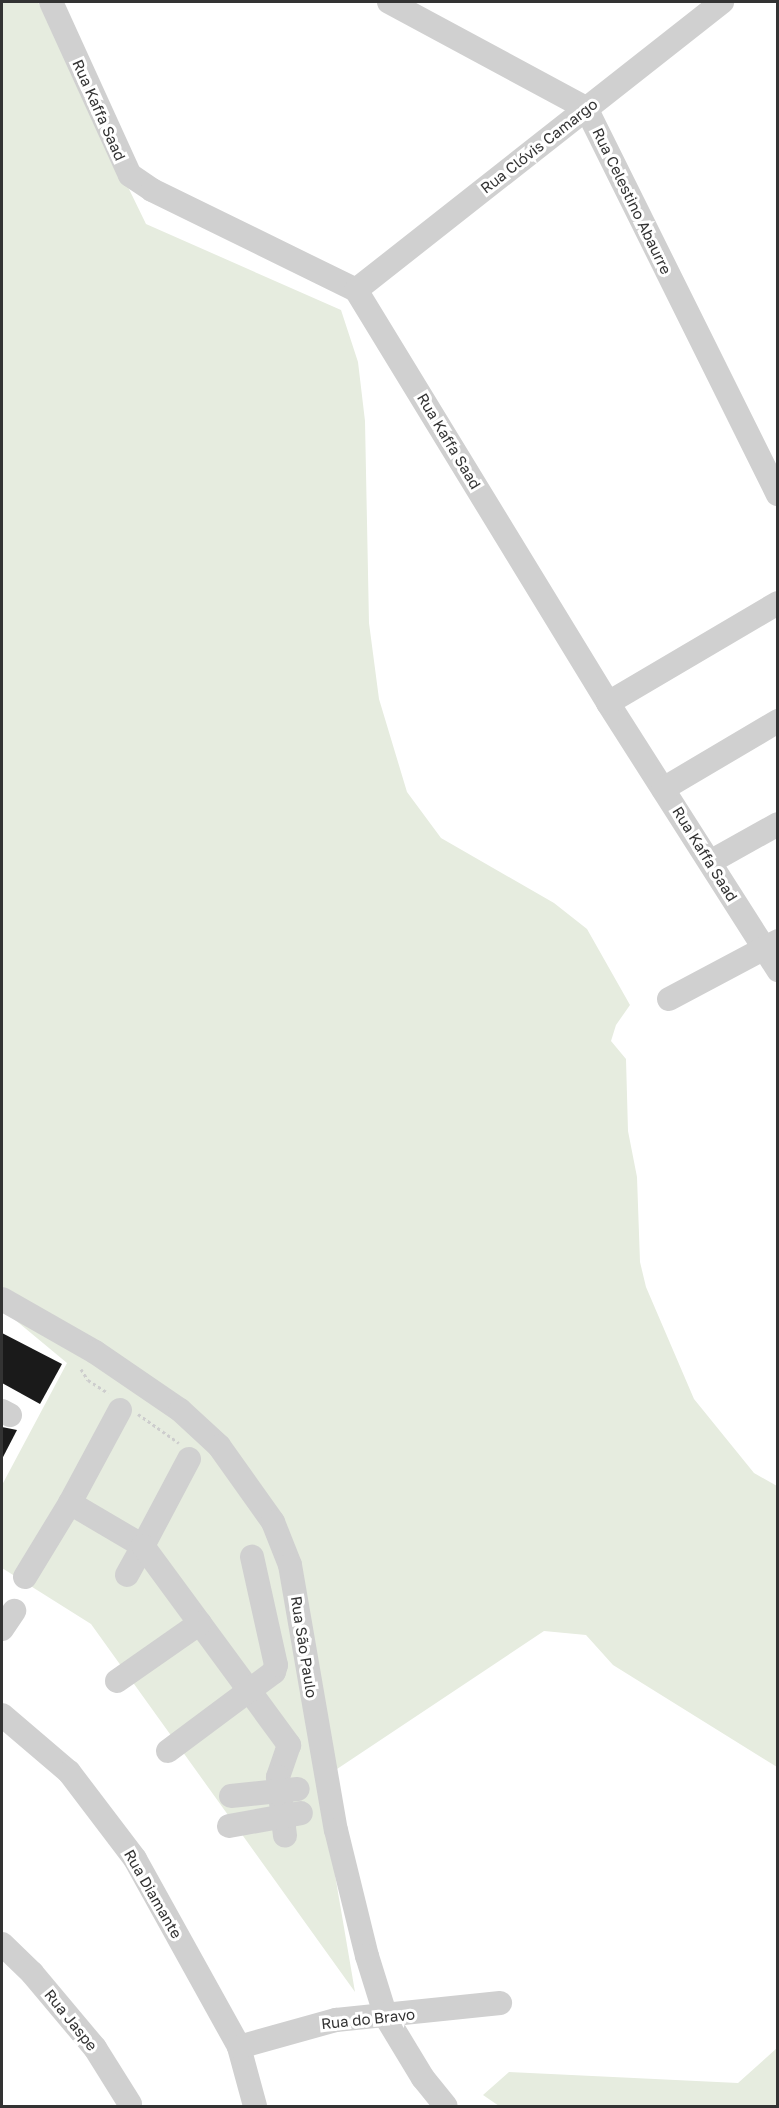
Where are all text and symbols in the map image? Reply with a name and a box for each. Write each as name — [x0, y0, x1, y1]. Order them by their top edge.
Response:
street label: Rua Kaffa Saad — [69, 57, 129, 163]
street label: Rua Clóvis Camargo — [477, 95, 601, 197]
street label: Rua Celestino Abaurre — [589, 125, 675, 277]
street label: Rua Kaffa Saad — [413, 390, 485, 492]
street label: Rua Kaffa Saad — [669, 803, 741, 905]
street label: Rua São Paulo — [287, 1595, 321, 1699]
street label: Rua Diamante — [120, 1846, 186, 1942]
street label: Rua Jaspe — [41, 1986, 101, 2054]
street label: Rua do Bravo — [320, 2005, 416, 2033]

